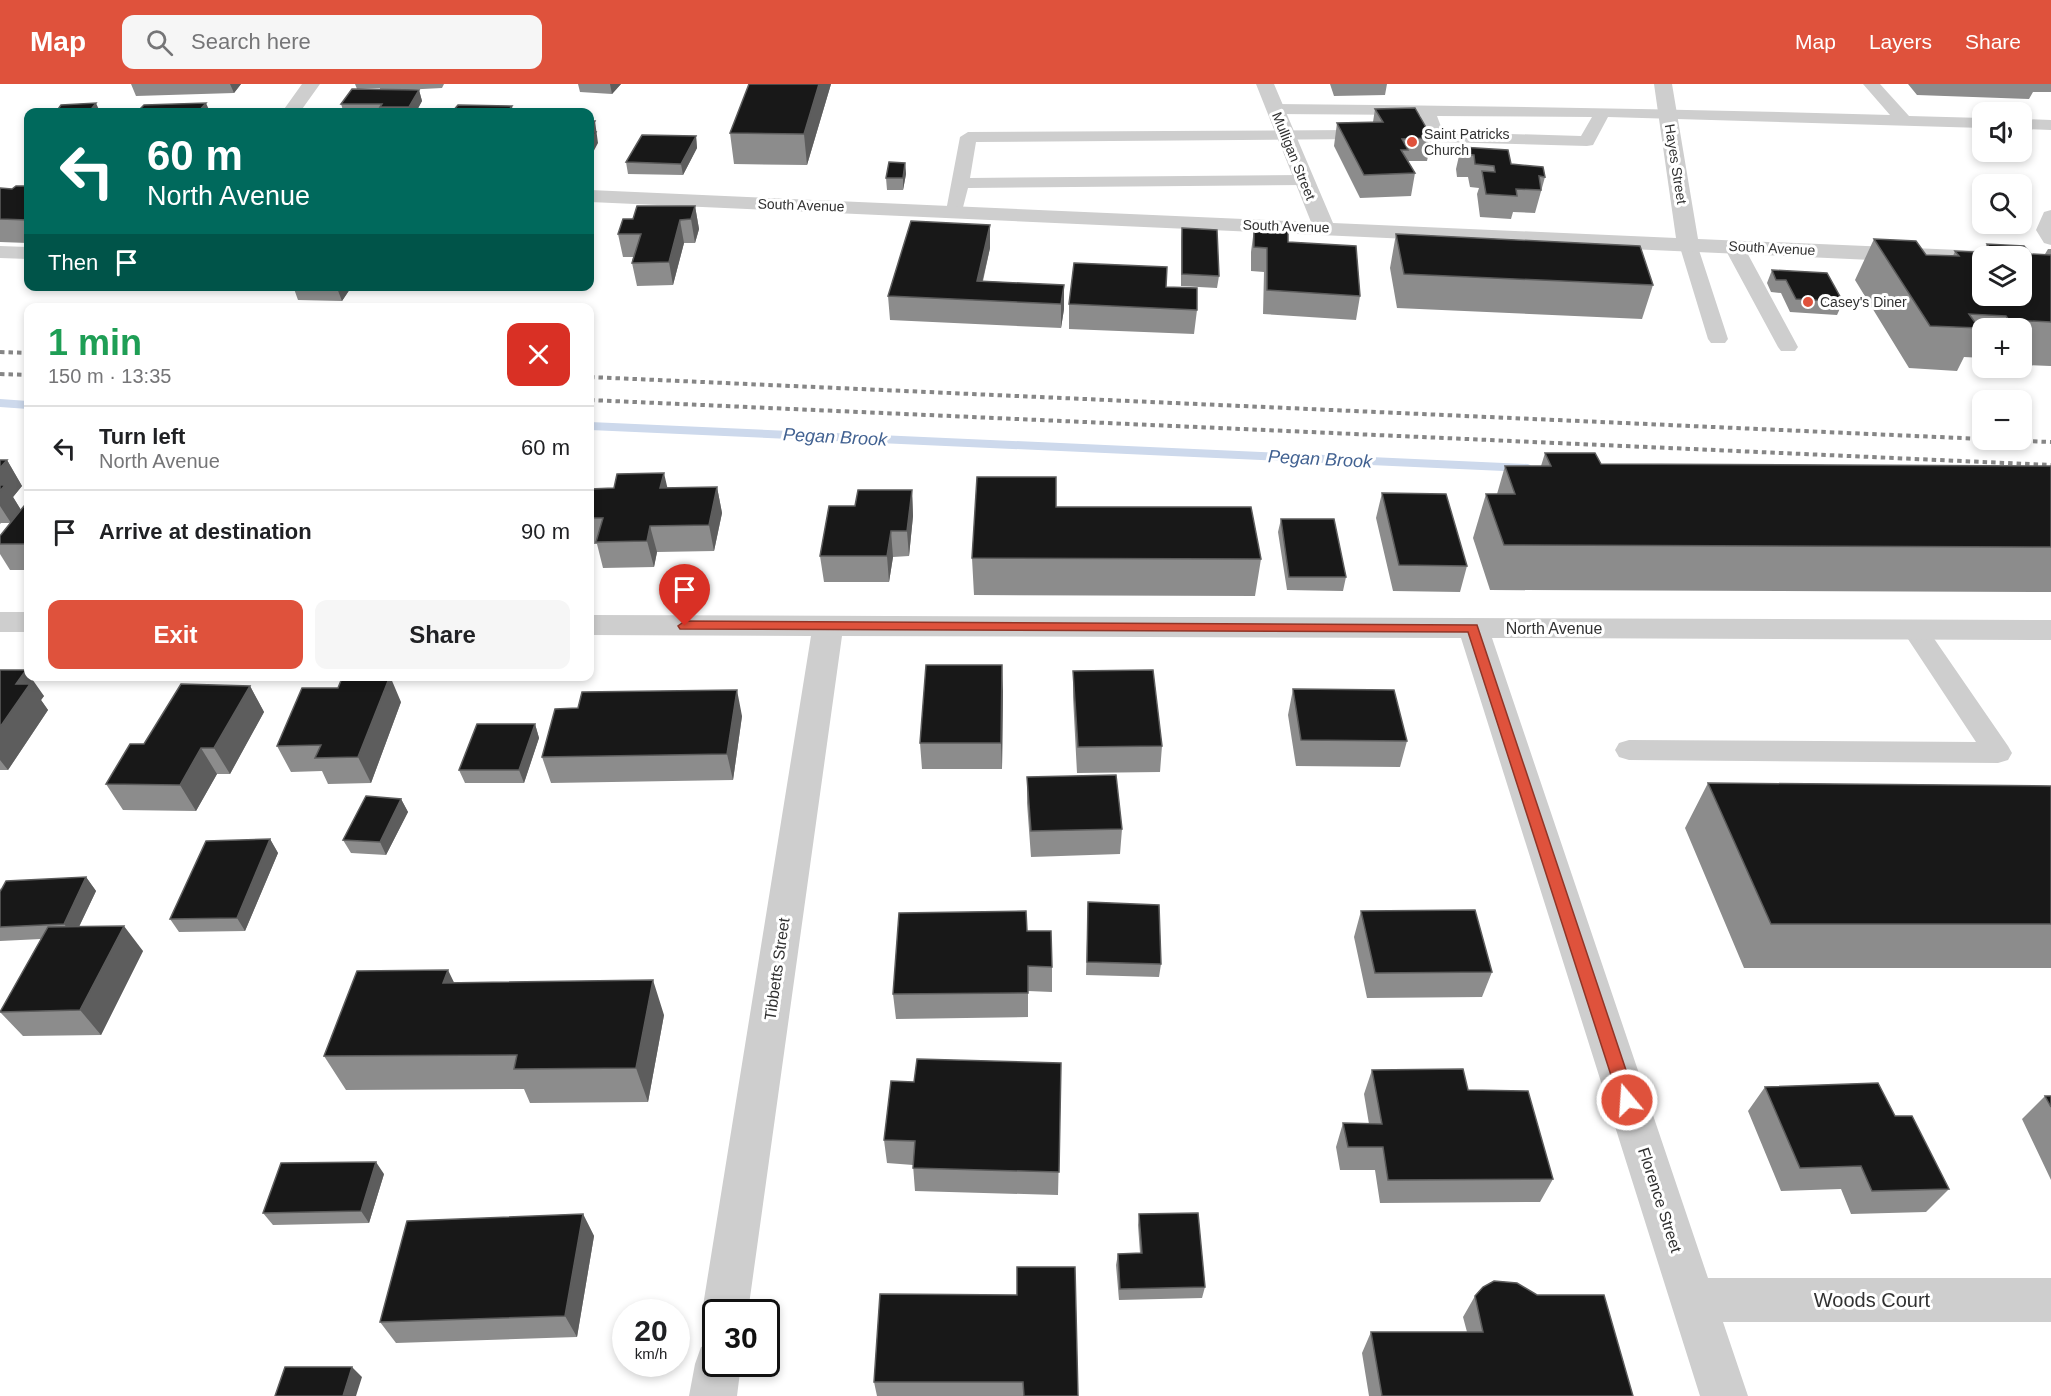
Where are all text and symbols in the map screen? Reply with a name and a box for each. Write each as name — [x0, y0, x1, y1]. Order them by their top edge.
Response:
search box — [122, 15, 542, 69]
text: Map — [30, 26, 86, 57]
icon: search — [143, 26, 176, 59]
text: Search here — [191, 29, 311, 54]
text: Map — [1795, 30, 1836, 53]
text: Layers — [1869, 30, 1932, 53]
text: Share — [1965, 30, 2021, 53]
map controls — [1972, 102, 2032, 450]
button: sound — [1972, 102, 2032, 162]
street label: Mulligan Street — [1269, 110, 1319, 202]
street label: Hayes Street — [1662, 123, 1690, 205]
place label: Saint Patricks Church — [1424, 126, 1510, 158]
icon: left — [48, 132, 126, 210]
text: 60 m — [147, 132, 243, 179]
marker: Saint Patricks Church — [1405, 135, 1419, 149]
button: search — [1972, 174, 2032, 234]
text: North Avenue — [147, 181, 310, 211]
street label: South Avenue — [757, 195, 845, 215]
street label: South Avenue — [1242, 216, 1330, 236]
street label: South Avenue — [1728, 238, 1816, 258]
icon: arrive — [110, 246, 143, 279]
button: layers — [1972, 246, 2032, 306]
text: Then — [48, 250, 98, 275]
place label: Casey's Diner — [1820, 294, 1907, 310]
marker: Casey's Diner — [1801, 295, 1815, 309]
button: + — [1972, 318, 2032, 378]
text: 1 min — [48, 322, 142, 363]
button: close — [507, 323, 570, 386]
text: 150 m · 13:35 — [48, 365, 171, 387]
button: − — [1972, 390, 2032, 450]
text: Turn left — [99, 424, 185, 449]
water label: Pegan Brook — [783, 424, 888, 450]
icon: left — [48, 432, 81, 465]
text: 60 m — [521, 435, 570, 460]
water label: Pegan Brook — [1268, 446, 1373, 472]
text: North Avenue — [99, 450, 220, 472]
icon: arrive — [48, 516, 81, 549]
text: Arrive at destination — [99, 519, 312, 544]
text: 90 m — [521, 519, 570, 544]
pin — [659, 564, 710, 626]
icon: arrive — [668, 573, 701, 606]
button: Exit — [48, 600, 303, 669]
button: Share — [315, 600, 570, 669]
street label: North Avenue — [1506, 620, 1602, 637]
street label: Tibbetts Street — [761, 916, 793, 1021]
position arrow — [1595, 1068, 1659, 1132]
street label: Florence Street — [1635, 1145, 1685, 1255]
street label: Woods Court — [1814, 1289, 1931, 1311]
speed limit sign: 30 — [702, 1299, 780, 1377]
text: 20 — [634, 1314, 668, 1347]
text: km/h — [635, 1345, 667, 1362]

